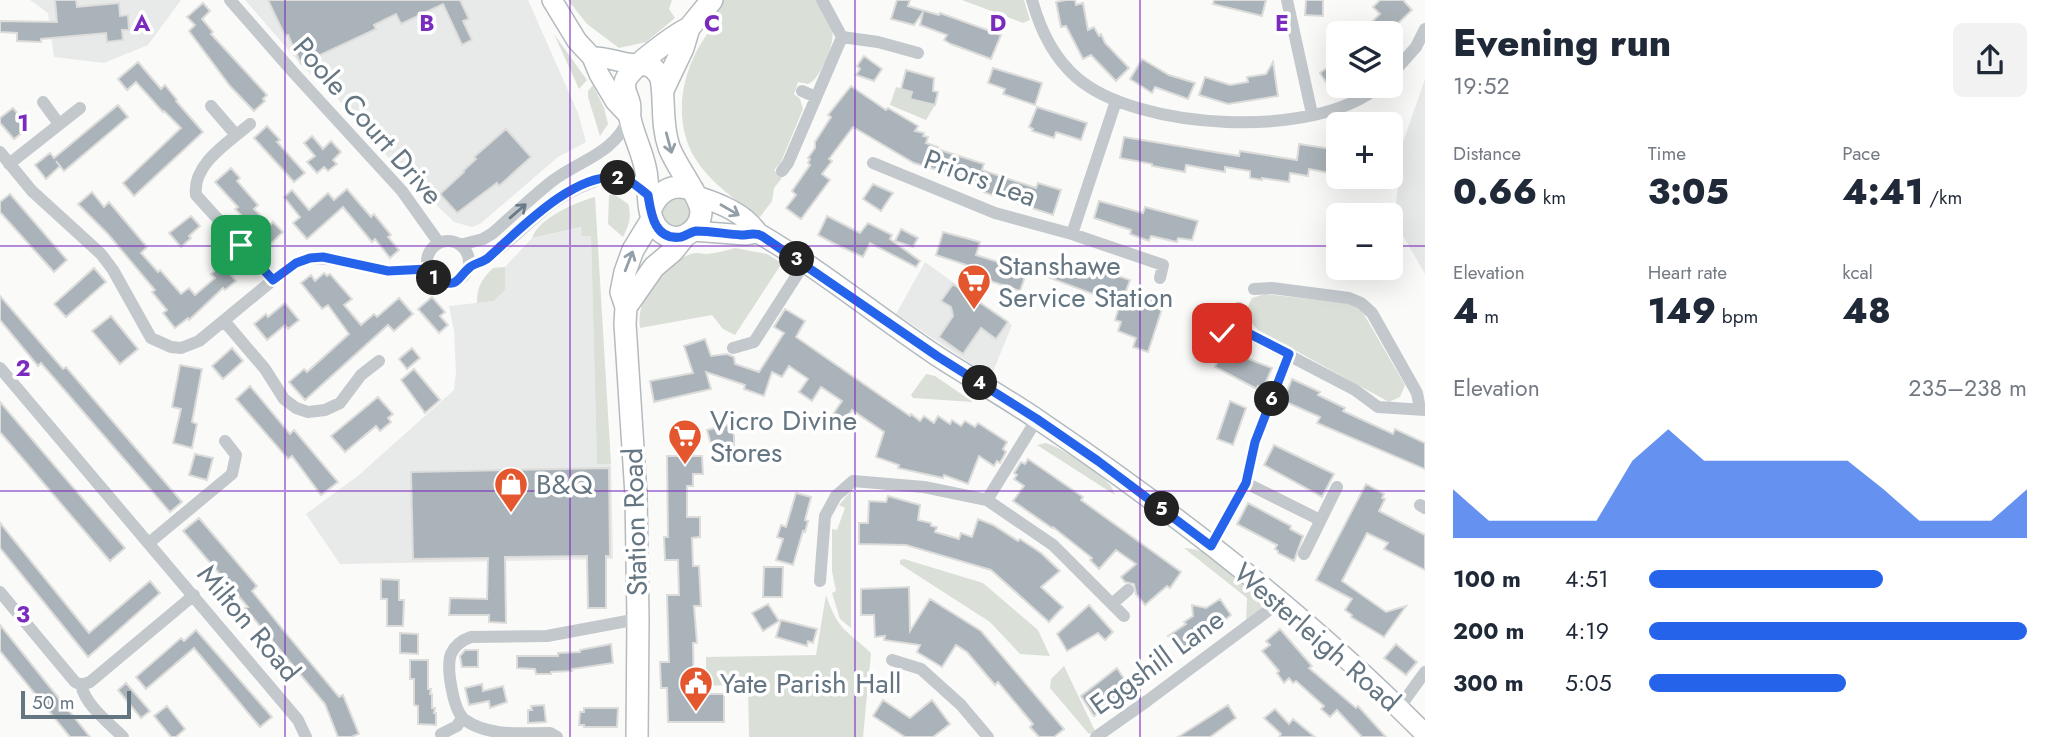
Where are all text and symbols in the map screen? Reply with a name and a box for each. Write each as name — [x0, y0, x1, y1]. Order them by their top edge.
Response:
text: A — [133, 6, 151, 40]
text: B — [419, 6, 435, 40]
text: C — [704, 6, 720, 40]
text: D — [990, 6, 1007, 40]
text: E — [1275, 6, 1289, 40]
text: Evening run — [1453, 15, 1671, 70]
map controls — [1326, 21, 1403, 280]
button: layers — [1326, 21, 1403, 98]
button: share — [1953, 23, 2027, 97]
street label: Poole Court Drive — [283, 28, 453, 214]
text: 19:52 — [1453, 69, 1510, 103]
text: 1 — [17, 106, 29, 140]
button: + — [1326, 112, 1403, 189]
one-way arrow — [663, 131, 676, 154]
street label: Priors Lea — [918, 139, 1042, 217]
text: Distance — [1453, 140, 1521, 167]
text: Time — [1648, 140, 1686, 167]
text: Pace — [1842, 140, 1880, 167]
pin: 2 — [600, 160, 636, 196]
text: 2 — [611, 164, 624, 191]
text: 0.66 — [1453, 167, 1537, 217]
text: 3:05 — [1648, 167, 1729, 217]
text: 4:41 — [1842, 167, 1924, 217]
text: km — [1537, 184, 1566, 211]
text: /km — [1924, 184, 1962, 211]
one-way arrow — [509, 203, 527, 219]
one-way arrow — [720, 203, 740, 217]
button: − — [1326, 203, 1403, 280]
pin — [211, 215, 271, 275]
icon: arrive — [222, 226, 260, 264]
pin: 3 — [780, 242, 814, 276]
text: 3 — [791, 245, 802, 272]
place label: Stanshawe Service Station — [998, 245, 1174, 318]
one-way arrow — [624, 251, 636, 273]
text: Elevation — [1453, 259, 1525, 286]
text: Heart rate — [1648, 259, 1727, 286]
text: kcal — [1842, 259, 1873, 286]
pin: 1 — [416, 260, 452, 296]
supermarket icon: Stanshawe Service Station — [955, 262, 993, 311]
text: 1 — [429, 264, 438, 291]
text: 4 — [1453, 286, 1479, 336]
text: 149 — [1648, 286, 1716, 336]
text: 48 — [1842, 286, 1891, 336]
pin — [1192, 303, 1252, 363]
text: m — [1479, 303, 1499, 330]
text: bpm — [1716, 303, 1758, 330]
icon: check — [1203, 314, 1241, 352]
text: 2 — [15, 351, 31, 385]
pin: 4 — [962, 366, 998, 400]
text: 4 — [973, 369, 986, 396]
text: Elevation — [1453, 371, 1540, 405]
text: 235–238 m — [1908, 371, 2027, 405]
pin: 6 — [1254, 382, 1290, 416]
text: 6 — [1265, 385, 1278, 412]
place label: Vicro Divine Stores — [710, 400, 857, 473]
supermarket icon: Vicro Divine Stores — [666, 417, 704, 466]
street label: Station Road — [612, 447, 658, 597]
place label: B&Q — [536, 464, 594, 505]
shop icon: B&Q — [492, 465, 530, 514]
pin: 5 — [1144, 491, 1180, 526]
text: 5 — [1155, 495, 1168, 522]
street label: Westerleigh Road — [1224, 553, 1410, 721]
street label: Milton Road — [188, 555, 310, 691]
text: 100 m — [1453, 562, 1521, 596]
text: 4:51 — [1565, 562, 1609, 596]
text: 3 — [16, 597, 30, 631]
street label: Eggshill Lane — [1081, 599, 1233, 725]
text: 200 m — [1453, 614, 1524, 648]
text: 4:19 — [1565, 614, 1609, 648]
place label: Yate Parish Hall — [720, 663, 902, 704]
public building icon: Yate Parish Hall — [677, 664, 715, 713]
text: 300 m — [1453, 666, 1524, 700]
text: 5:05 — [1565, 666, 1612, 700]
scale bar — [21, 688, 131, 720]
text: 50 m — [32, 689, 75, 716]

